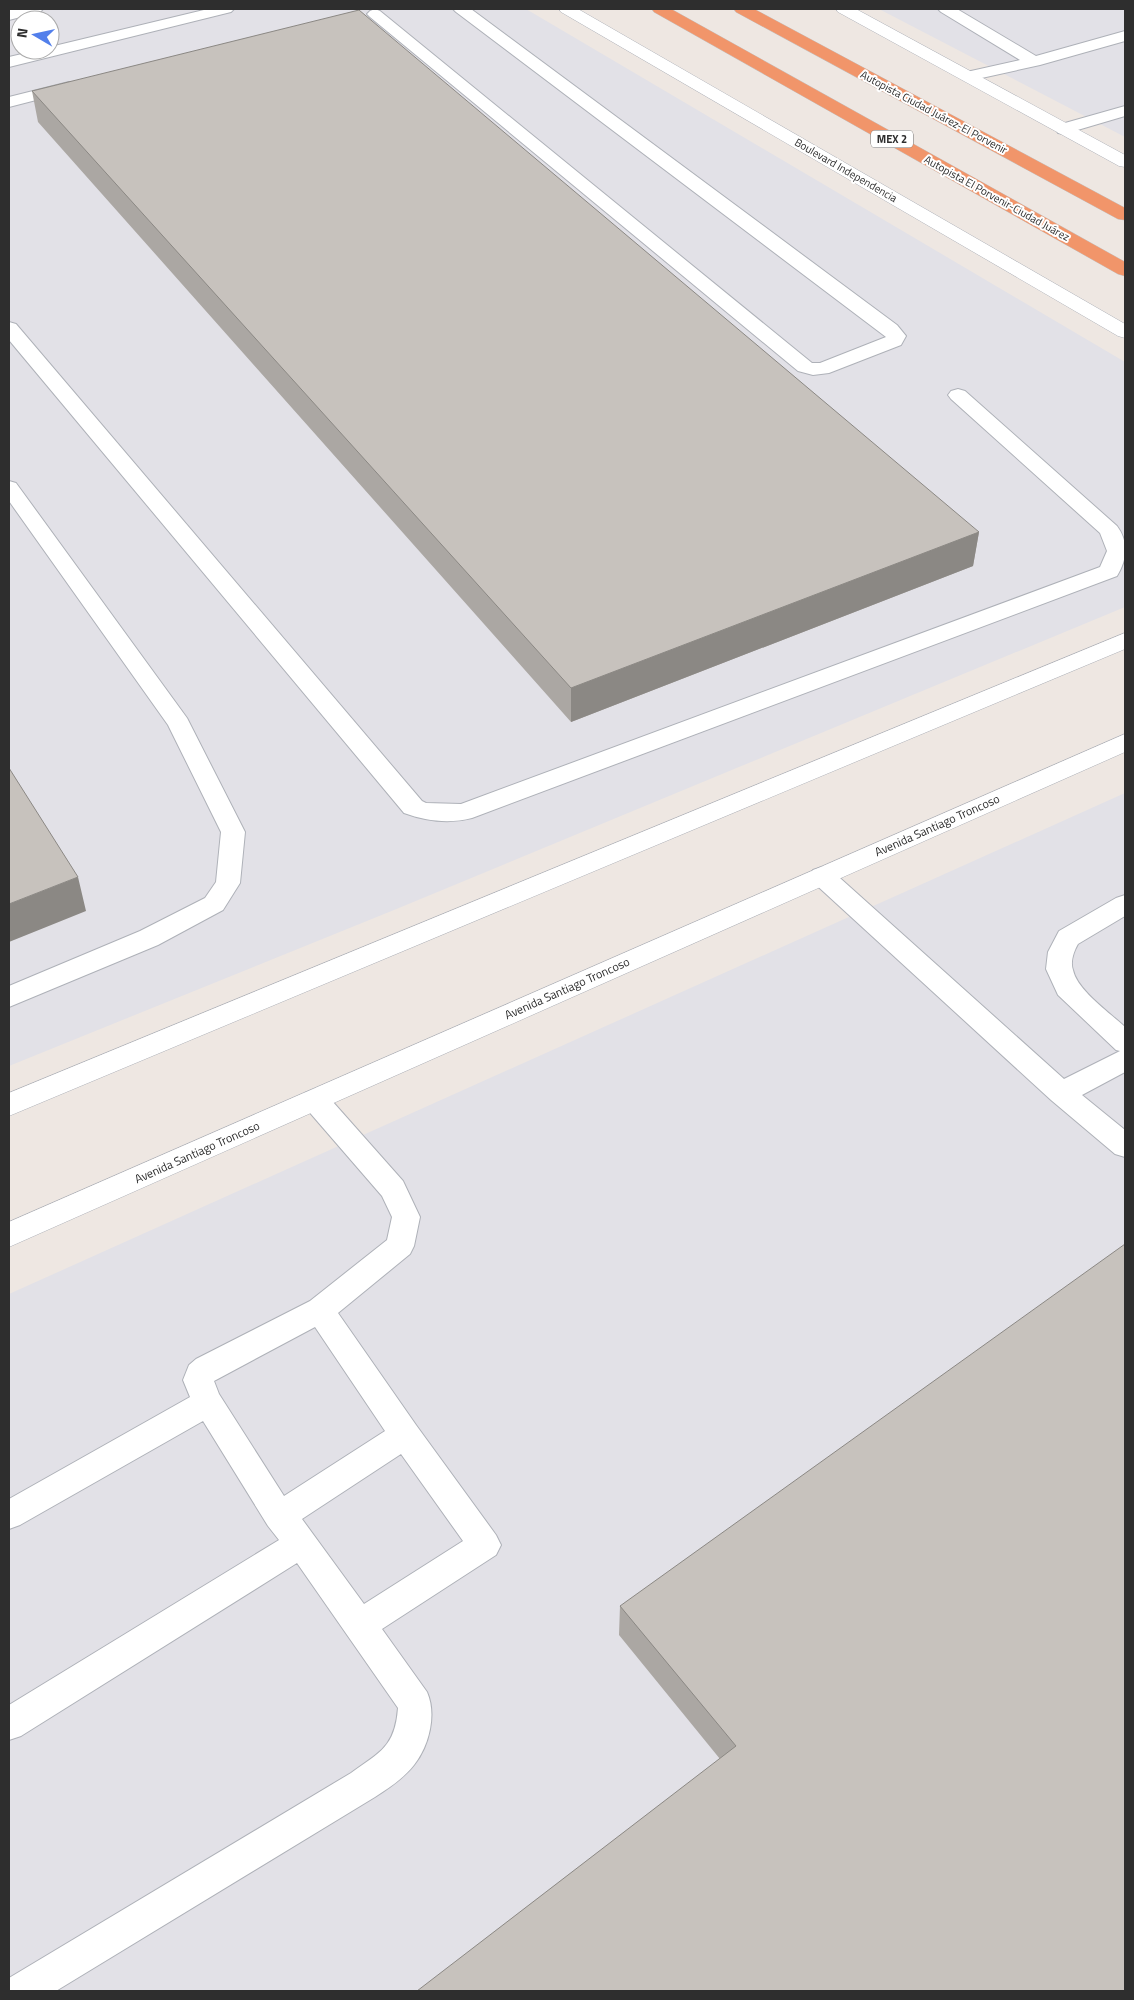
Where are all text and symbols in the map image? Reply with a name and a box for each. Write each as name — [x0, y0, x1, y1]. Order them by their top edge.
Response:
north arrow — [10, 10, 60, 60]
text: N — [11, 26, 33, 39]
street label: Autopista Ciudad Juárez-El Porvenir — [858, 66, 1010, 158]
road number: MEX 2 — [871, 130, 913, 148]
street label: Boulevard Independencia — [792, 134, 901, 206]
street label: Autopista El Porvenir-Ciudad Juárez — [921, 151, 1073, 245]
street label: Avenida Santiago Troncoso — [871, 789, 1003, 861]
street label: Avenida Santiago Troncoso — [501, 952, 633, 1024]
street label: Avenida Santiago Troncoso — [131, 1116, 263, 1188]

